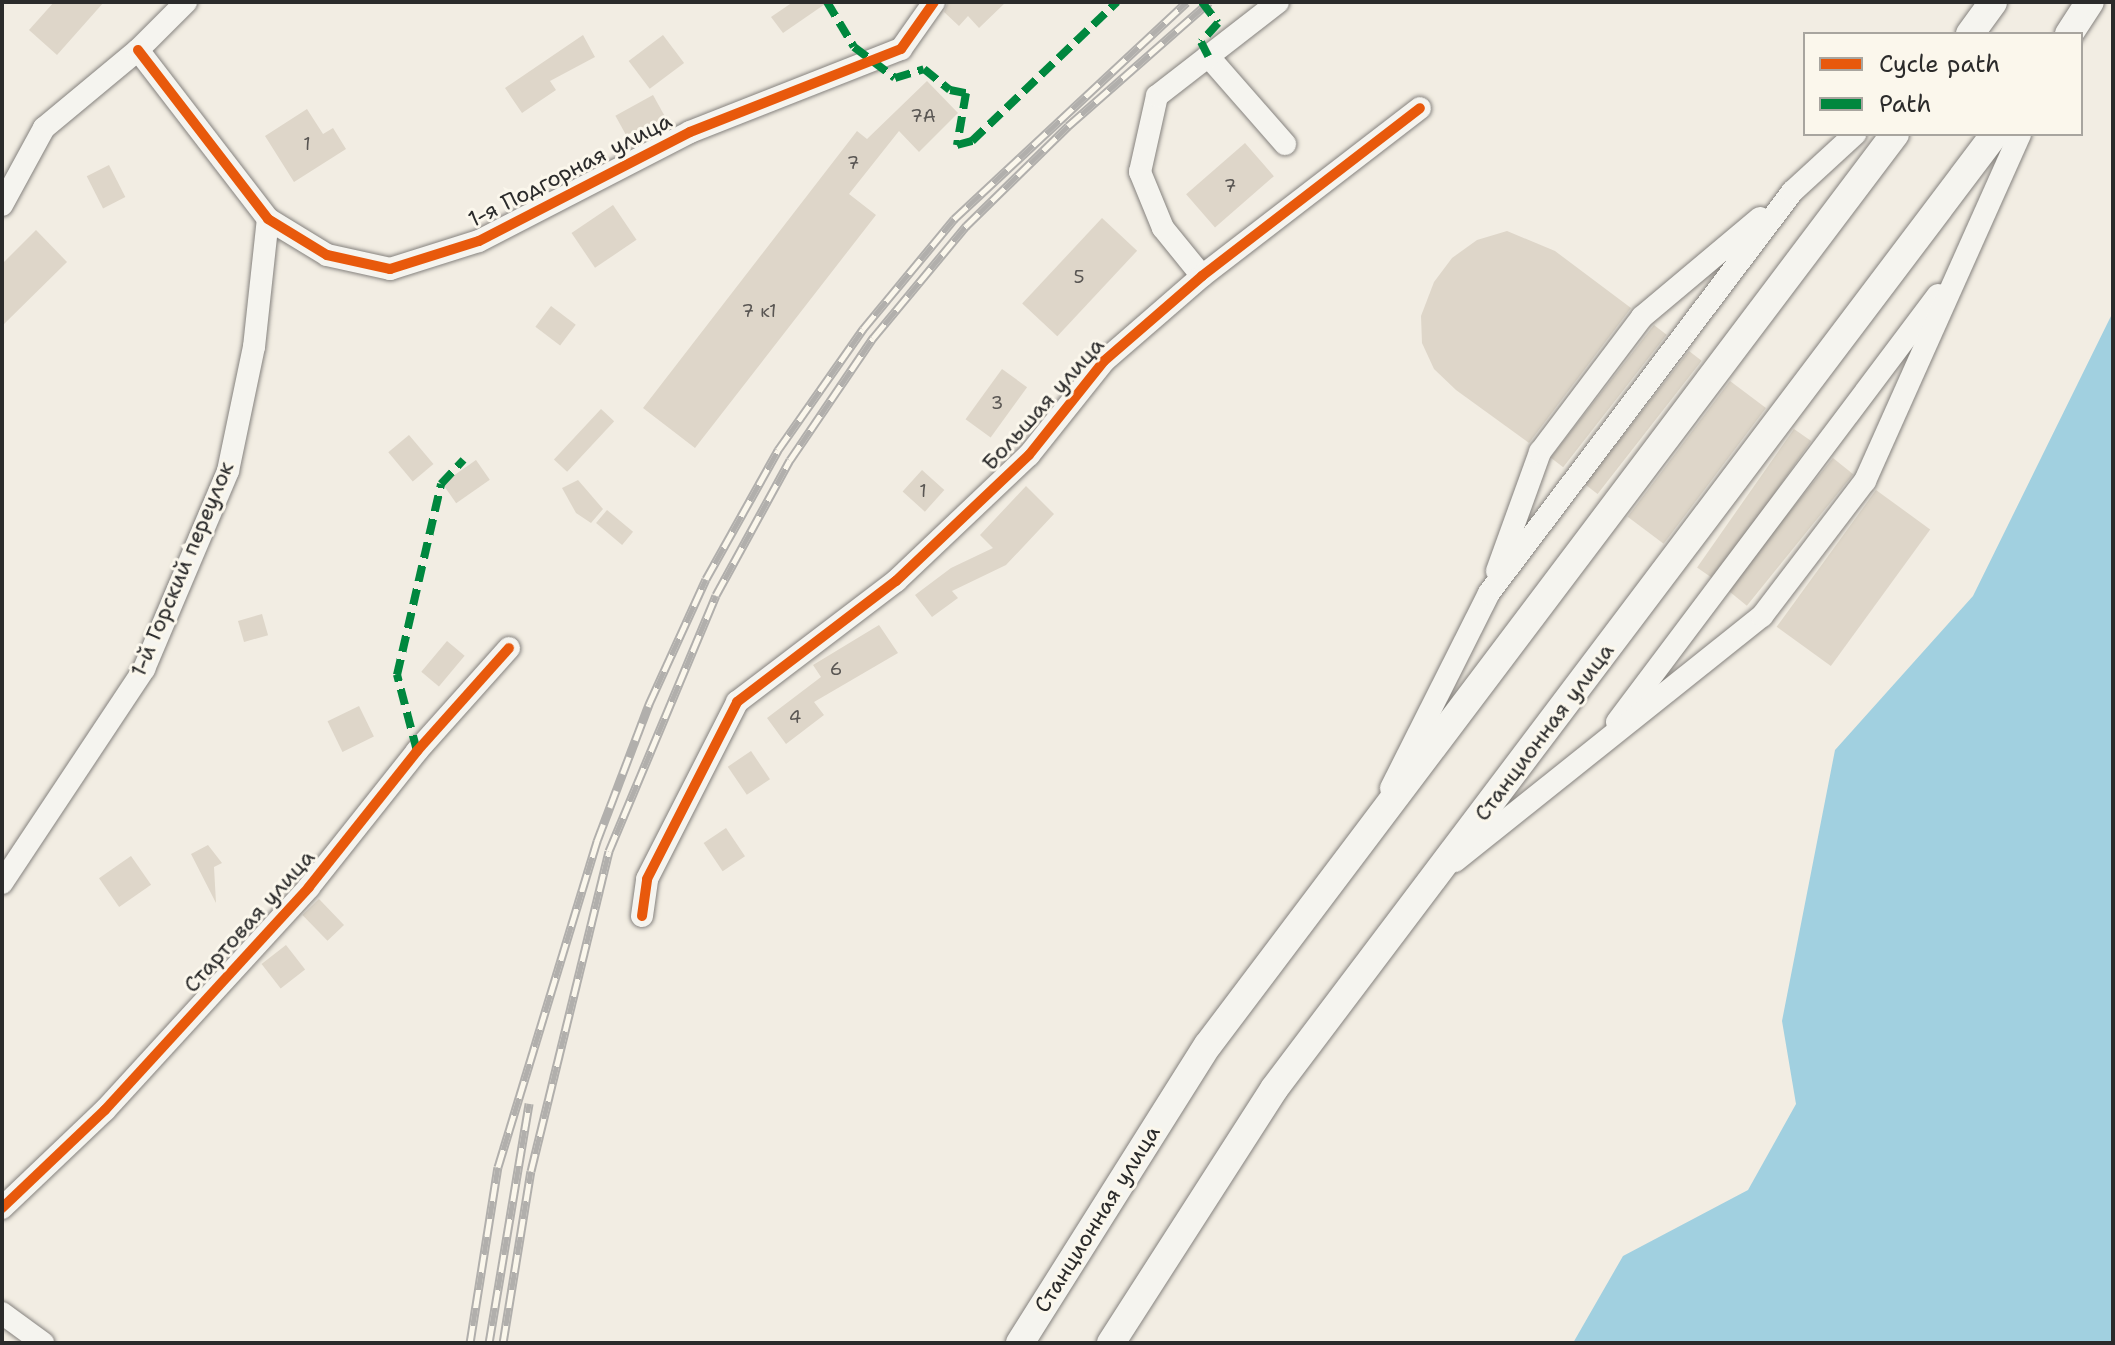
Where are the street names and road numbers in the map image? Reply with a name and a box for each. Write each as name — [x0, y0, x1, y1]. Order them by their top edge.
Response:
street label: 1-я Подгорная улица — [464, 107, 676, 233]
street label: Большая улица — [976, 332, 1110, 476]
street label: 1-й Горский переулок — [125, 457, 239, 681]
street label: Станционная улица — [1469, 638, 1619, 826]
street label: Стартовая улица — [178, 844, 320, 998]
street label: Станционная улица — [1029, 1121, 1165, 1317]

